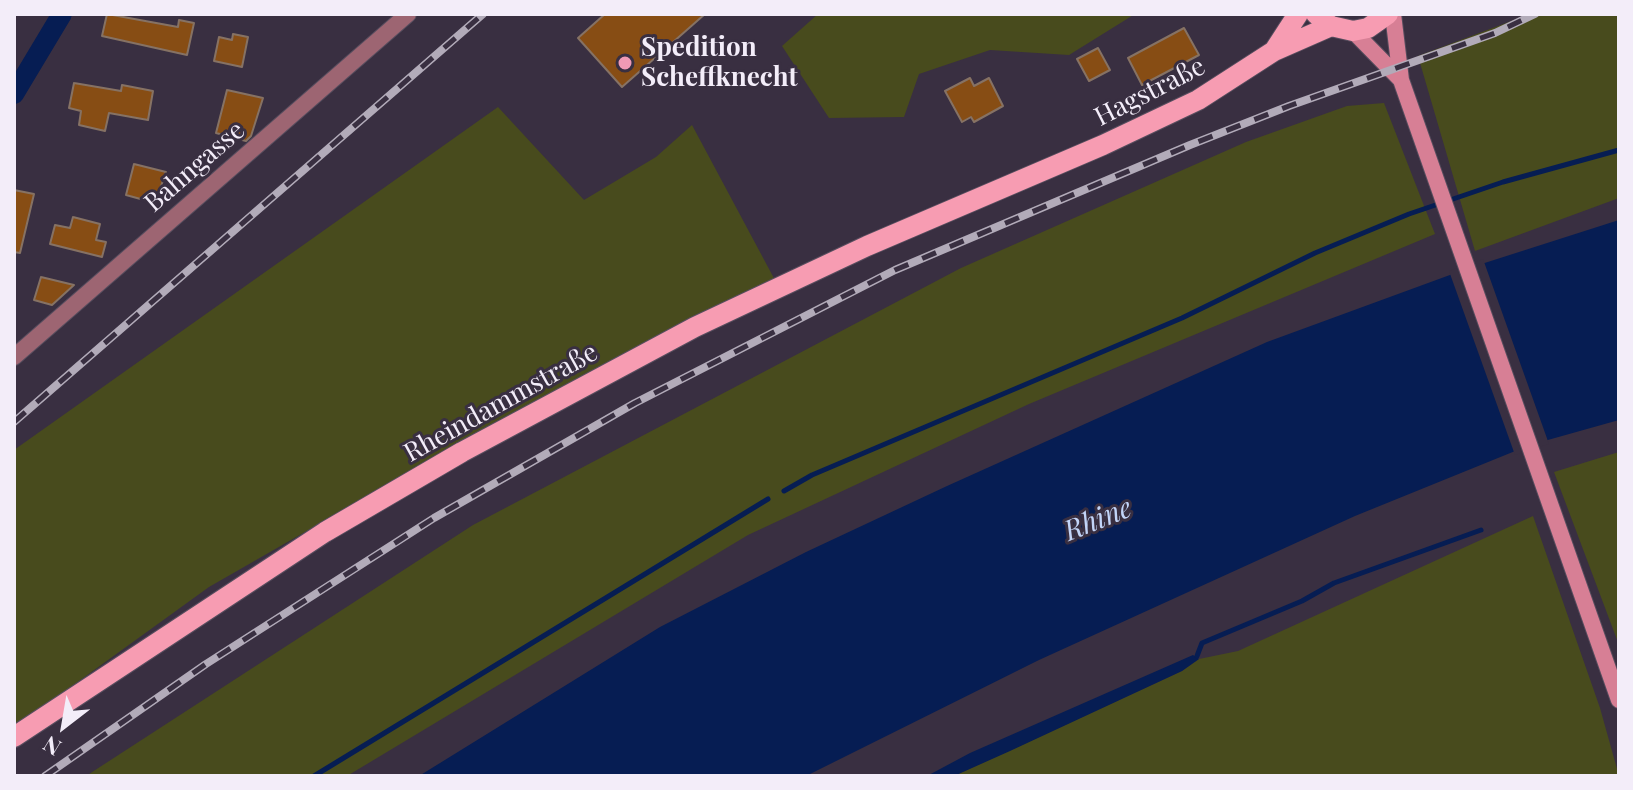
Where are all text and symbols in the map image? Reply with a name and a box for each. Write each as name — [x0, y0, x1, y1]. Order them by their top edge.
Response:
place label: Spedition Scheffknecht — [641, 32, 798, 94]
street label: Hagstraße — [1090, 51, 1210, 133]
marker: Spedition Scheffknecht — [616, 54, 634, 72]
street label: Bahngasse — [139, 115, 251, 219]
street label: Rheindammstraße — [399, 337, 603, 469]
water label: Rhine — [1059, 491, 1137, 549]
north arrow — [24, 686, 104, 766]
text: N — [37, 730, 66, 764]

